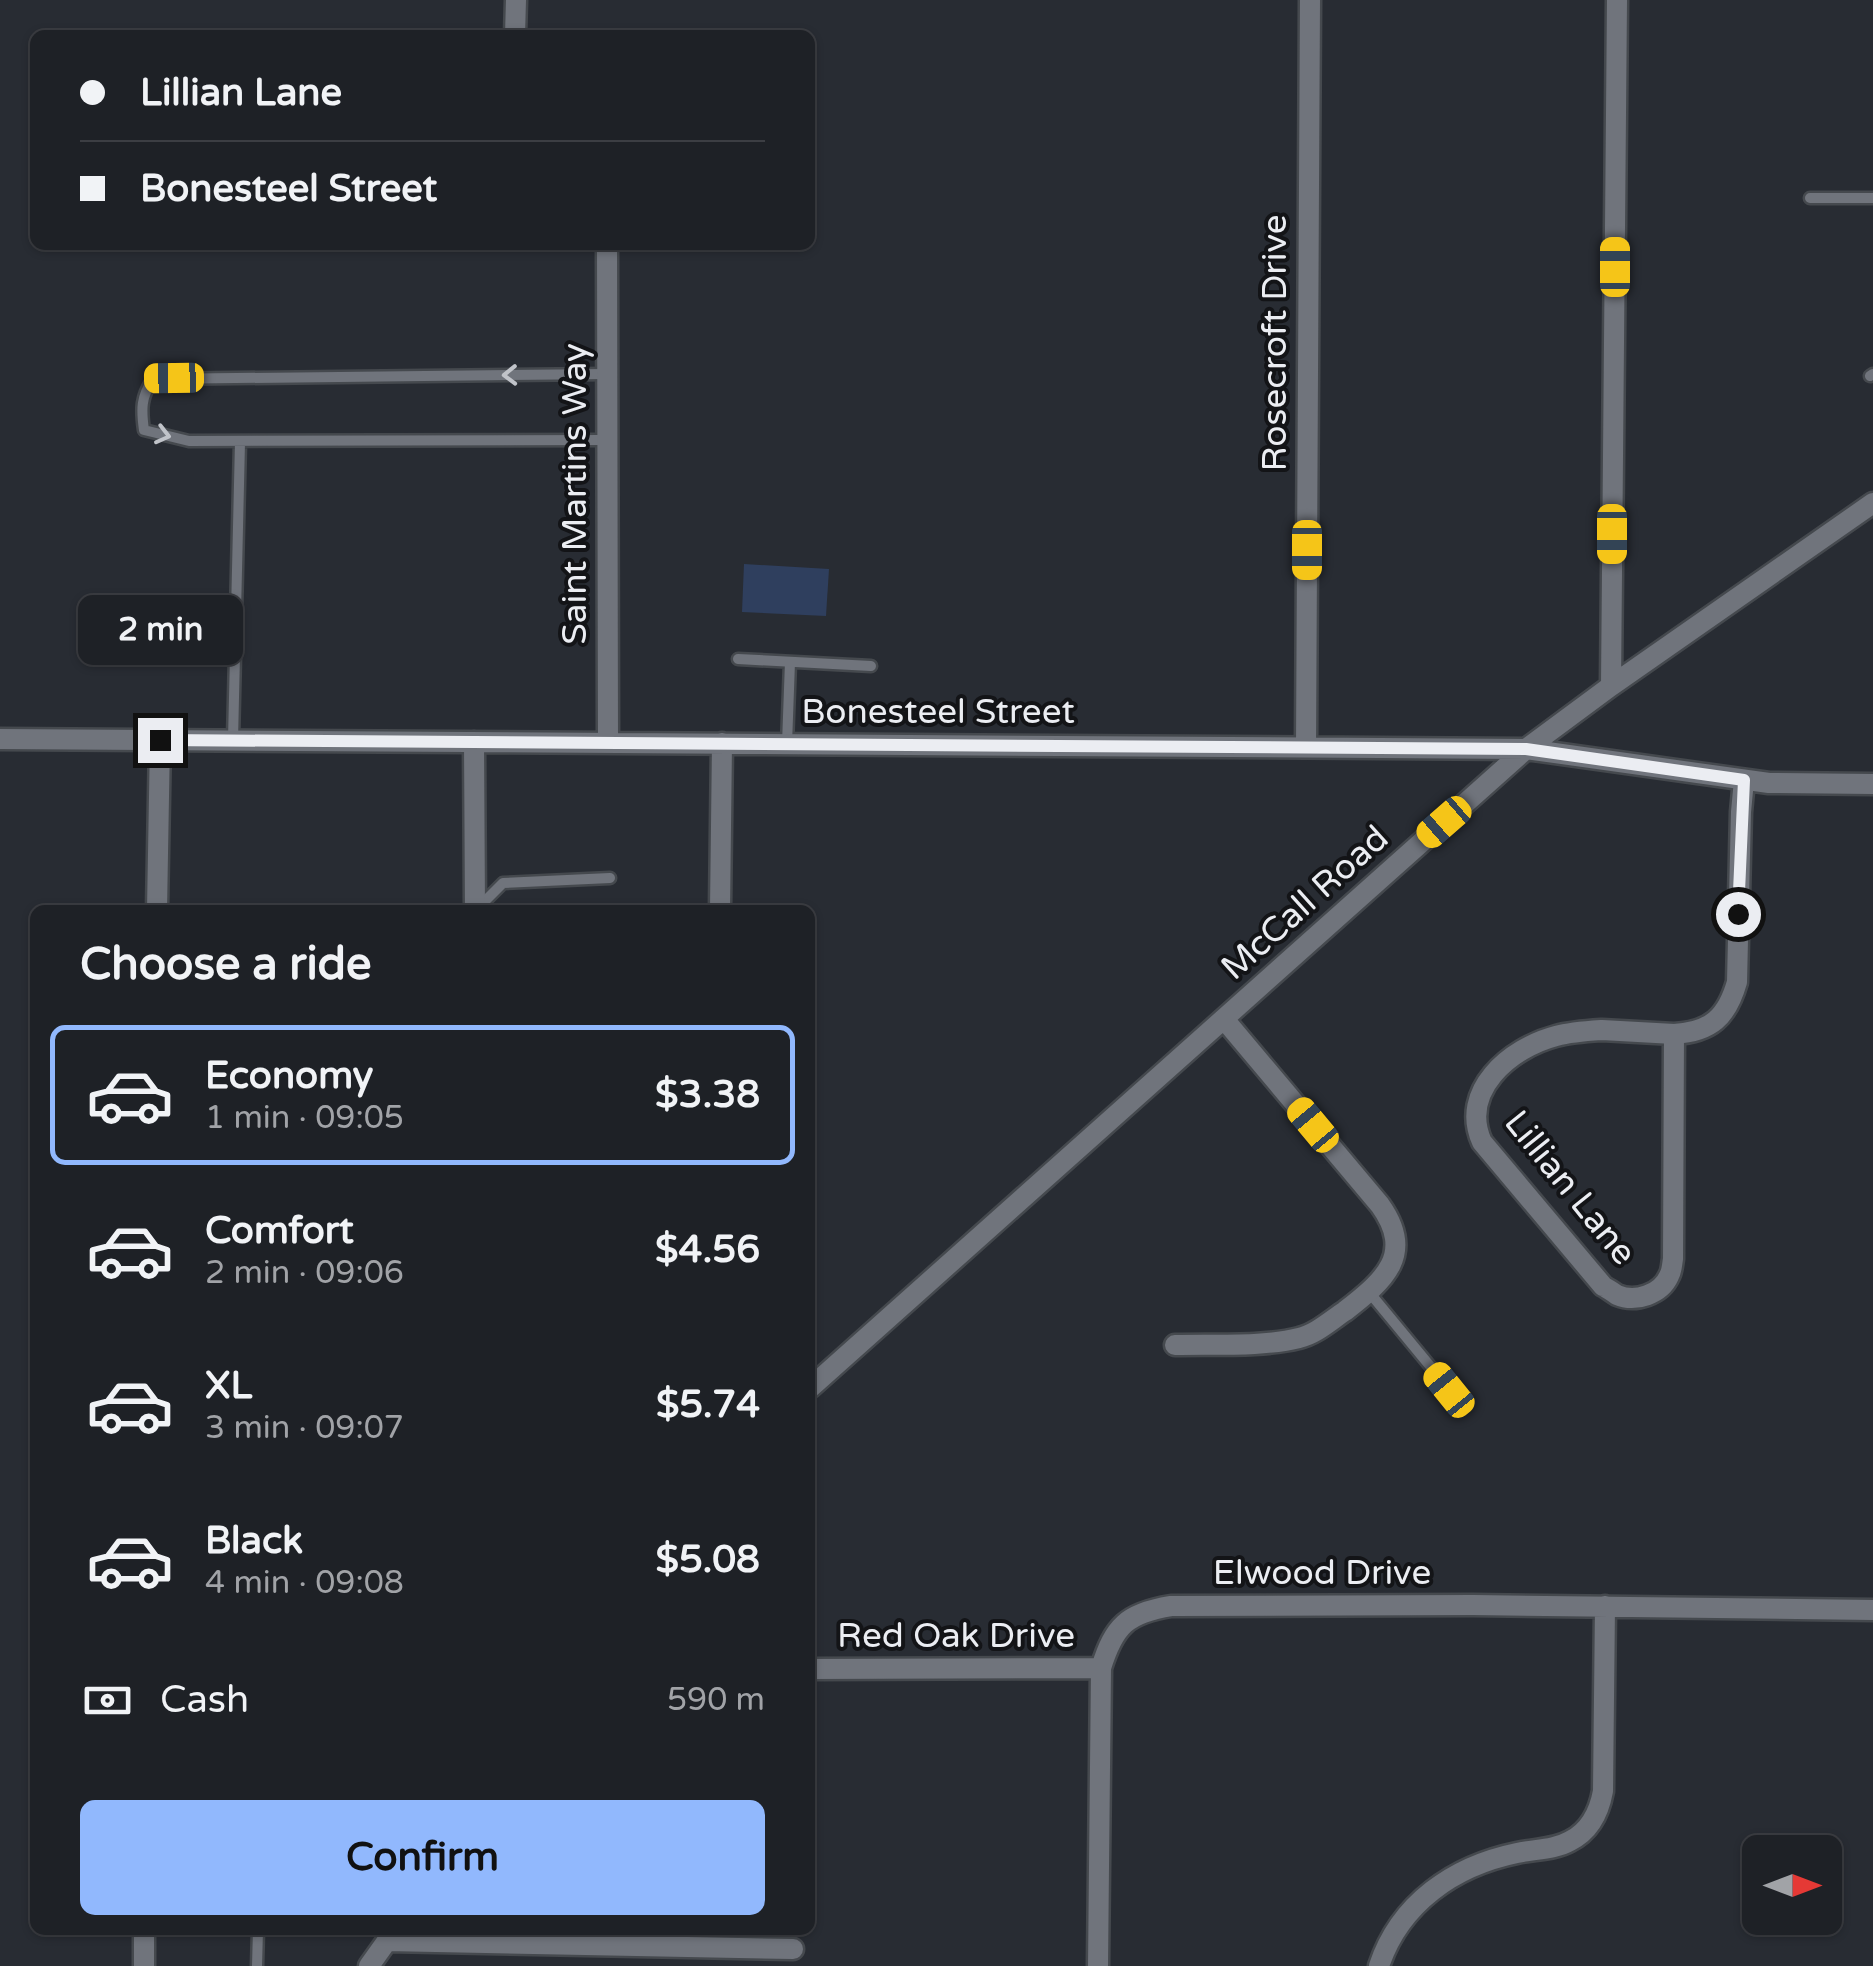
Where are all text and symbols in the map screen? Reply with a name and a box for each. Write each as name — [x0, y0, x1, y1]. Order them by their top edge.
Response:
text: Lillian Lane — [140, 70, 342, 116]
text: Bonesteel Street — [140, 166, 437, 212]
street label: Rosecroft Drive — [1254, 214, 1296, 472]
car — [1600, 237, 1630, 297]
street label: Saint Martins Way — [554, 343, 596, 645]
car — [144, 362, 204, 394]
one-way arrow — [501, 364, 516, 386]
one-way arrow — [154, 423, 171, 444]
car — [1597, 504, 1627, 564]
car — [1292, 520, 1322, 580]
callout: 2 min — [78, 595, 242, 665]
text: 2 min — [118, 611, 203, 649]
street label: Bonesteel Street — [801, 691, 1075, 733]
route end — [138, 718, 183, 763]
car — [1412, 791, 1476, 853]
street label: McCall Road — [1213, 817, 1397, 989]
route start — [1716, 892, 1761, 937]
text: Choose a ride — [80, 938, 371, 992]
icon: car — [85, 1050, 175, 1140]
text: Economy — [205, 1053, 373, 1099]
text: $3.38 — [655, 1072, 760, 1118]
car — [1282, 1092, 1344, 1158]
text: 1 min · 09:05 — [205, 1099, 404, 1137]
street label: Lillian Lane — [1495, 1102, 1645, 1274]
icon: car — [85, 1205, 175, 1295]
text: Comfort — [205, 1208, 354, 1254]
text: $4.56 — [655, 1227, 760, 1273]
text: 2 min · 09:06 — [205, 1254, 404, 1292]
car — [1418, 1357, 1480, 1423]
icon: car — [85, 1360, 175, 1450]
text: XL — [205, 1363, 252, 1409]
text: $5.74 — [656, 1382, 760, 1428]
text: 3 min · 09:07 — [205, 1409, 404, 1447]
icon: car — [85, 1515, 175, 1605]
text: Black — [205, 1518, 303, 1564]
text: $5.08 — [655, 1537, 760, 1583]
street label: Elwood Drive — [1213, 1552, 1431, 1594]
text: 4 min · 09:08 — [205, 1564, 404, 1602]
street label: Red Oak Drive — [837, 1615, 1075, 1657]
icon: cash — [80, 1673, 135, 1728]
text: Cash — [160, 1677, 249, 1723]
text: 590 m — [667, 1681, 765, 1719]
button: Confirm — [80, 1800, 765, 1915]
north arrow — [1742, 1835, 1842, 1935]
map controls — [1742, 1835, 1842, 1935]

